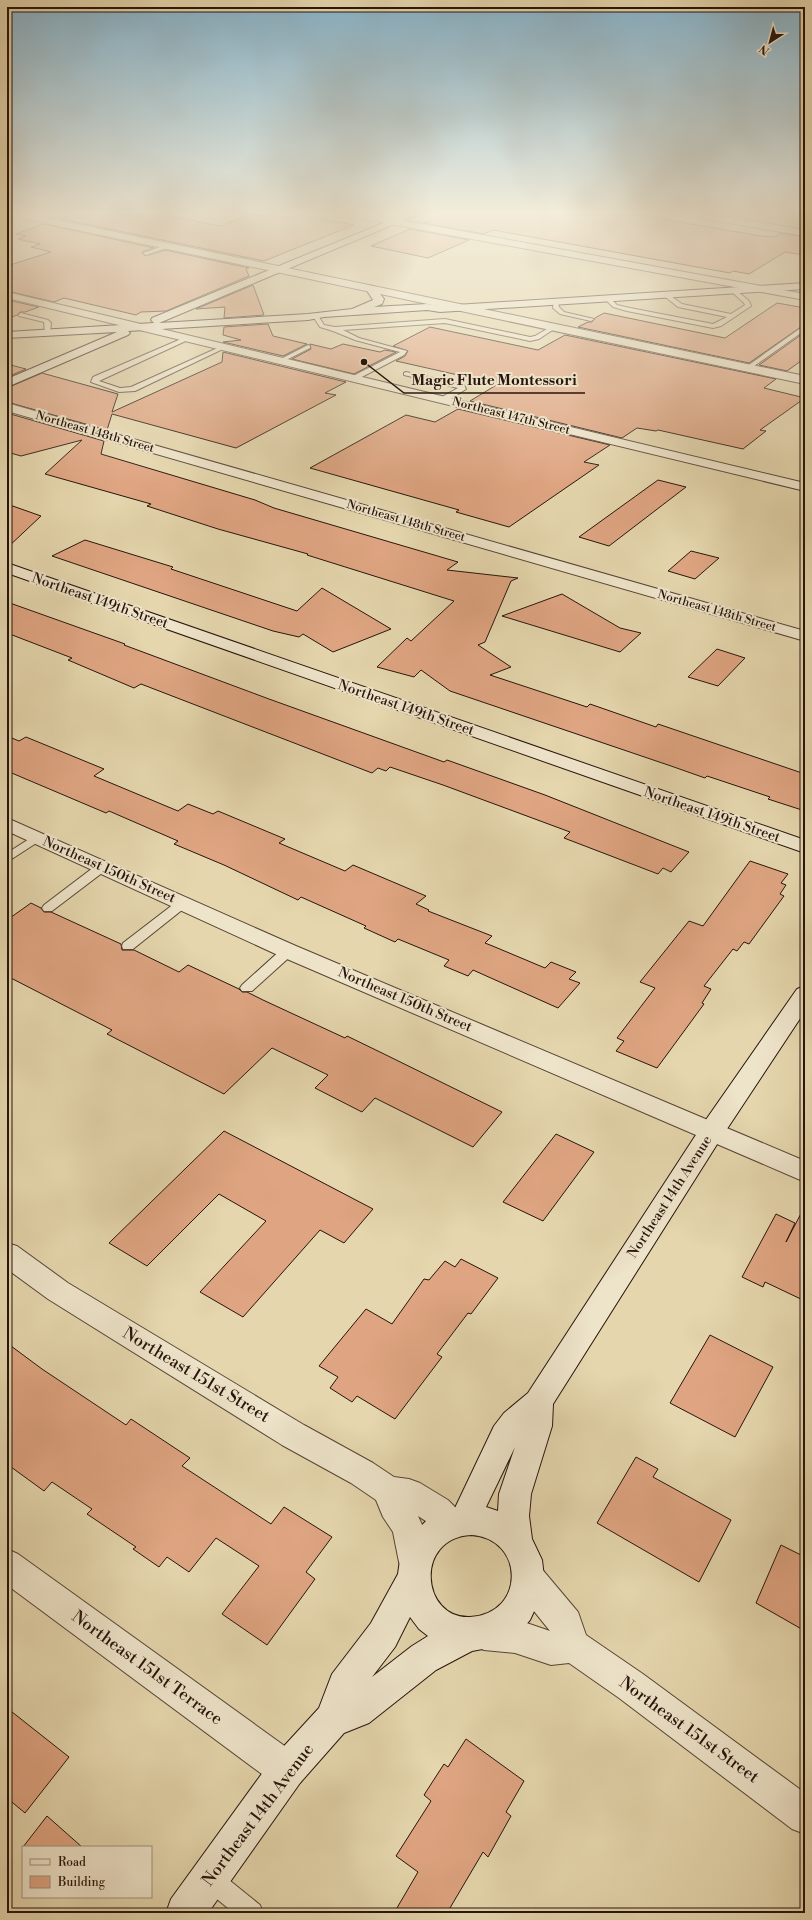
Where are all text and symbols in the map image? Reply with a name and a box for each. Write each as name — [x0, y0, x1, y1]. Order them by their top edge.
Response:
north arrow — [750, 22, 790, 62]
text: N — [757, 41, 772, 58]
callout: Magic Flute Montessori — [404, 366, 585, 393]
text: Magic Flute Montessori — [411, 371, 577, 390]
street label: Northeast 147th Street — [451, 394, 572, 438]
street label: Northeast 148th Street — [34, 408, 157, 456]
street label: Northeast 148th Street — [345, 497, 468, 545]
street label: Northeast 149th Street — [29, 569, 171, 633]
street label: Northeast 148th Street — [656, 587, 779, 635]
street label: Northeast 149th Street — [335, 676, 477, 740]
street label: Northeast 149th Street — [641, 783, 783, 847]
street label: Northeast 150th Street — [40, 833, 178, 907]
street label: Northeast 150th Street — [335, 964, 475, 1036]
street label: Northeast 14th Avenue — [624, 1132, 716, 1262]
street label: Northeast 151st Street — [118, 1322, 274, 1428]
street label: Northeast 151st Terrace — [67, 1606, 227, 1730]
street label: Northeast 151st Street — [615, 1672, 763, 1788]
street label: Northeast 14th Avenue — [197, 1739, 319, 1891]
legend — [22, 1846, 152, 1898]
text: Road — [58, 1855, 86, 1870]
text: Building — [57, 1875, 106, 1890]

